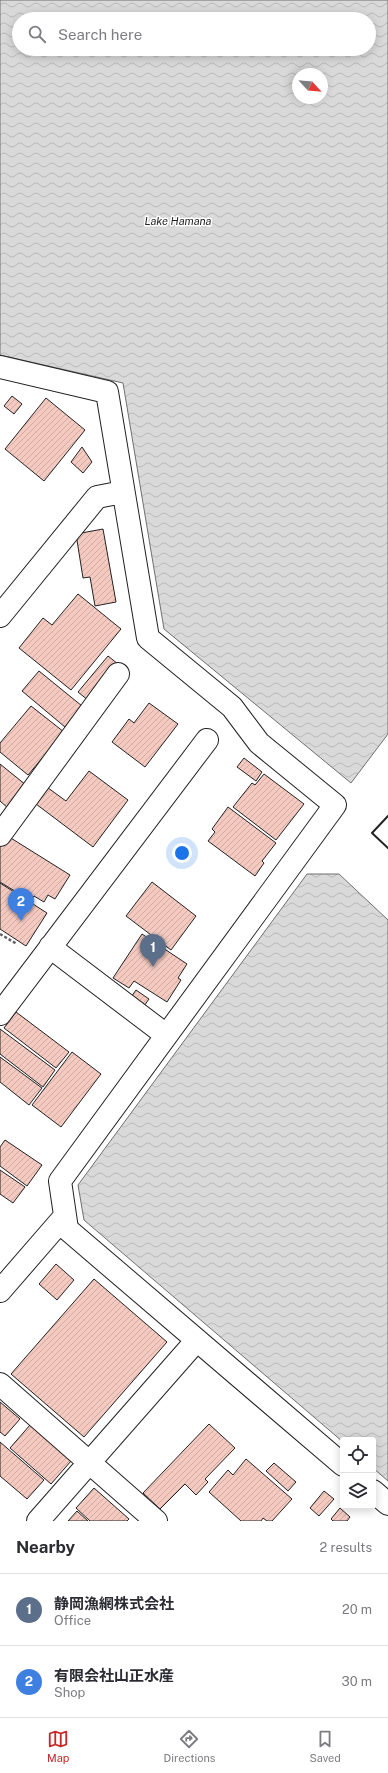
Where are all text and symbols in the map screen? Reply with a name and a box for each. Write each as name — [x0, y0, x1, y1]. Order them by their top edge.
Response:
search box — [12, 12, 376, 56]
icon: search — [26, 23, 48, 45]
text: Search here — [58, 26, 142, 43]
north arrow — [292, 68, 328, 104]
water label: Lake Hamana — [145, 215, 212, 227]
your location — [172, 843, 192, 863]
pin: 2 — [8, 888, 34, 921]
pin: 1 — [140, 934, 166, 967]
map controls — [340, 1437, 376, 1509]
button: locate — [340, 1437, 376, 1473]
button: layers — [340, 1473, 376, 1509]
text: Nearby — [16, 1537, 75, 1557]
text: 2 results — [320, 1540, 372, 1555]
text: 静岡漁網株式会社 — [54, 1595, 174, 1612]
text: 1 — [26, 1602, 32, 1617]
text: 20 m — [342, 1602, 372, 1617]
text: Office — [54, 1613, 91, 1628]
text: 有限会社山正水産 — [54, 1667, 174, 1684]
text: 2 — [25, 1674, 33, 1689]
text: 30 m — [342, 1674, 372, 1689]
text: Shop — [54, 1685, 85, 1700]
tab: Map — [47, 1728, 69, 1764]
tab: Directions — [164, 1728, 215, 1764]
tab: Saved — [309, 1728, 341, 1764]

